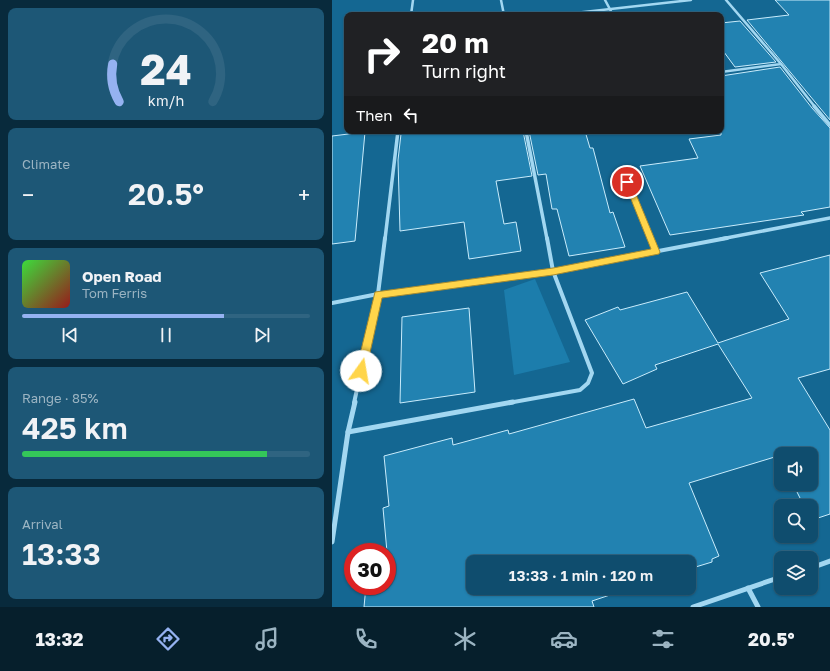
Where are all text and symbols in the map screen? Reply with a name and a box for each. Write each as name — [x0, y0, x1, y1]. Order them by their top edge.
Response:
text: 20 m — [422, 26, 489, 59]
icon: right — [356, 28, 408, 80]
text: 24 — [140, 44, 192, 94]
text: Turn right — [422, 60, 506, 82]
text: km/h — [148, 91, 184, 108]
icon: left — [400, 104, 422, 126]
text: Then — [356, 106, 392, 124]
text: Climate — [22, 156, 70, 172]
pin — [610, 165, 644, 199]
icon: arrive — [616, 171, 638, 193]
text: 20.5° — [128, 176, 204, 212]
text: − — [22, 181, 34, 208]
text: + — [298, 181, 310, 208]
text: Open Road — [82, 267, 162, 285]
text: Tom Ferris — [82, 285, 147, 301]
icon: previous — [59, 324, 81, 346]
icon: pause — [155, 324, 177, 346]
icon: next — [251, 324, 273, 346]
position arrow — [340, 350, 382, 392]
text: Range · 85% — [22, 390, 98, 406]
text: 425 km — [22, 410, 128, 446]
map controls — [774, 447, 818, 595]
button: sound — [774, 447, 818, 491]
button: search — [774, 499, 818, 543]
text: Arrival — [22, 516, 63, 532]
text: 13:33 — [22, 536, 101, 572]
speed limit sign: 30 — [344, 543, 396, 595]
button: layers — [774, 551, 818, 595]
text: 13:33 · 1 min · 120 m — [509, 566, 653, 584]
icon: directions — [154, 625, 182, 653]
icon: music — [253, 625, 281, 653]
icon: phone — [352, 625, 380, 653]
icon: climate — [451, 625, 479, 653]
icon: car — [550, 625, 578, 653]
icon: filters — [649, 625, 677, 653]
text: 13:32 — [35, 628, 83, 650]
text: 20.5° — [748, 628, 794, 650]

